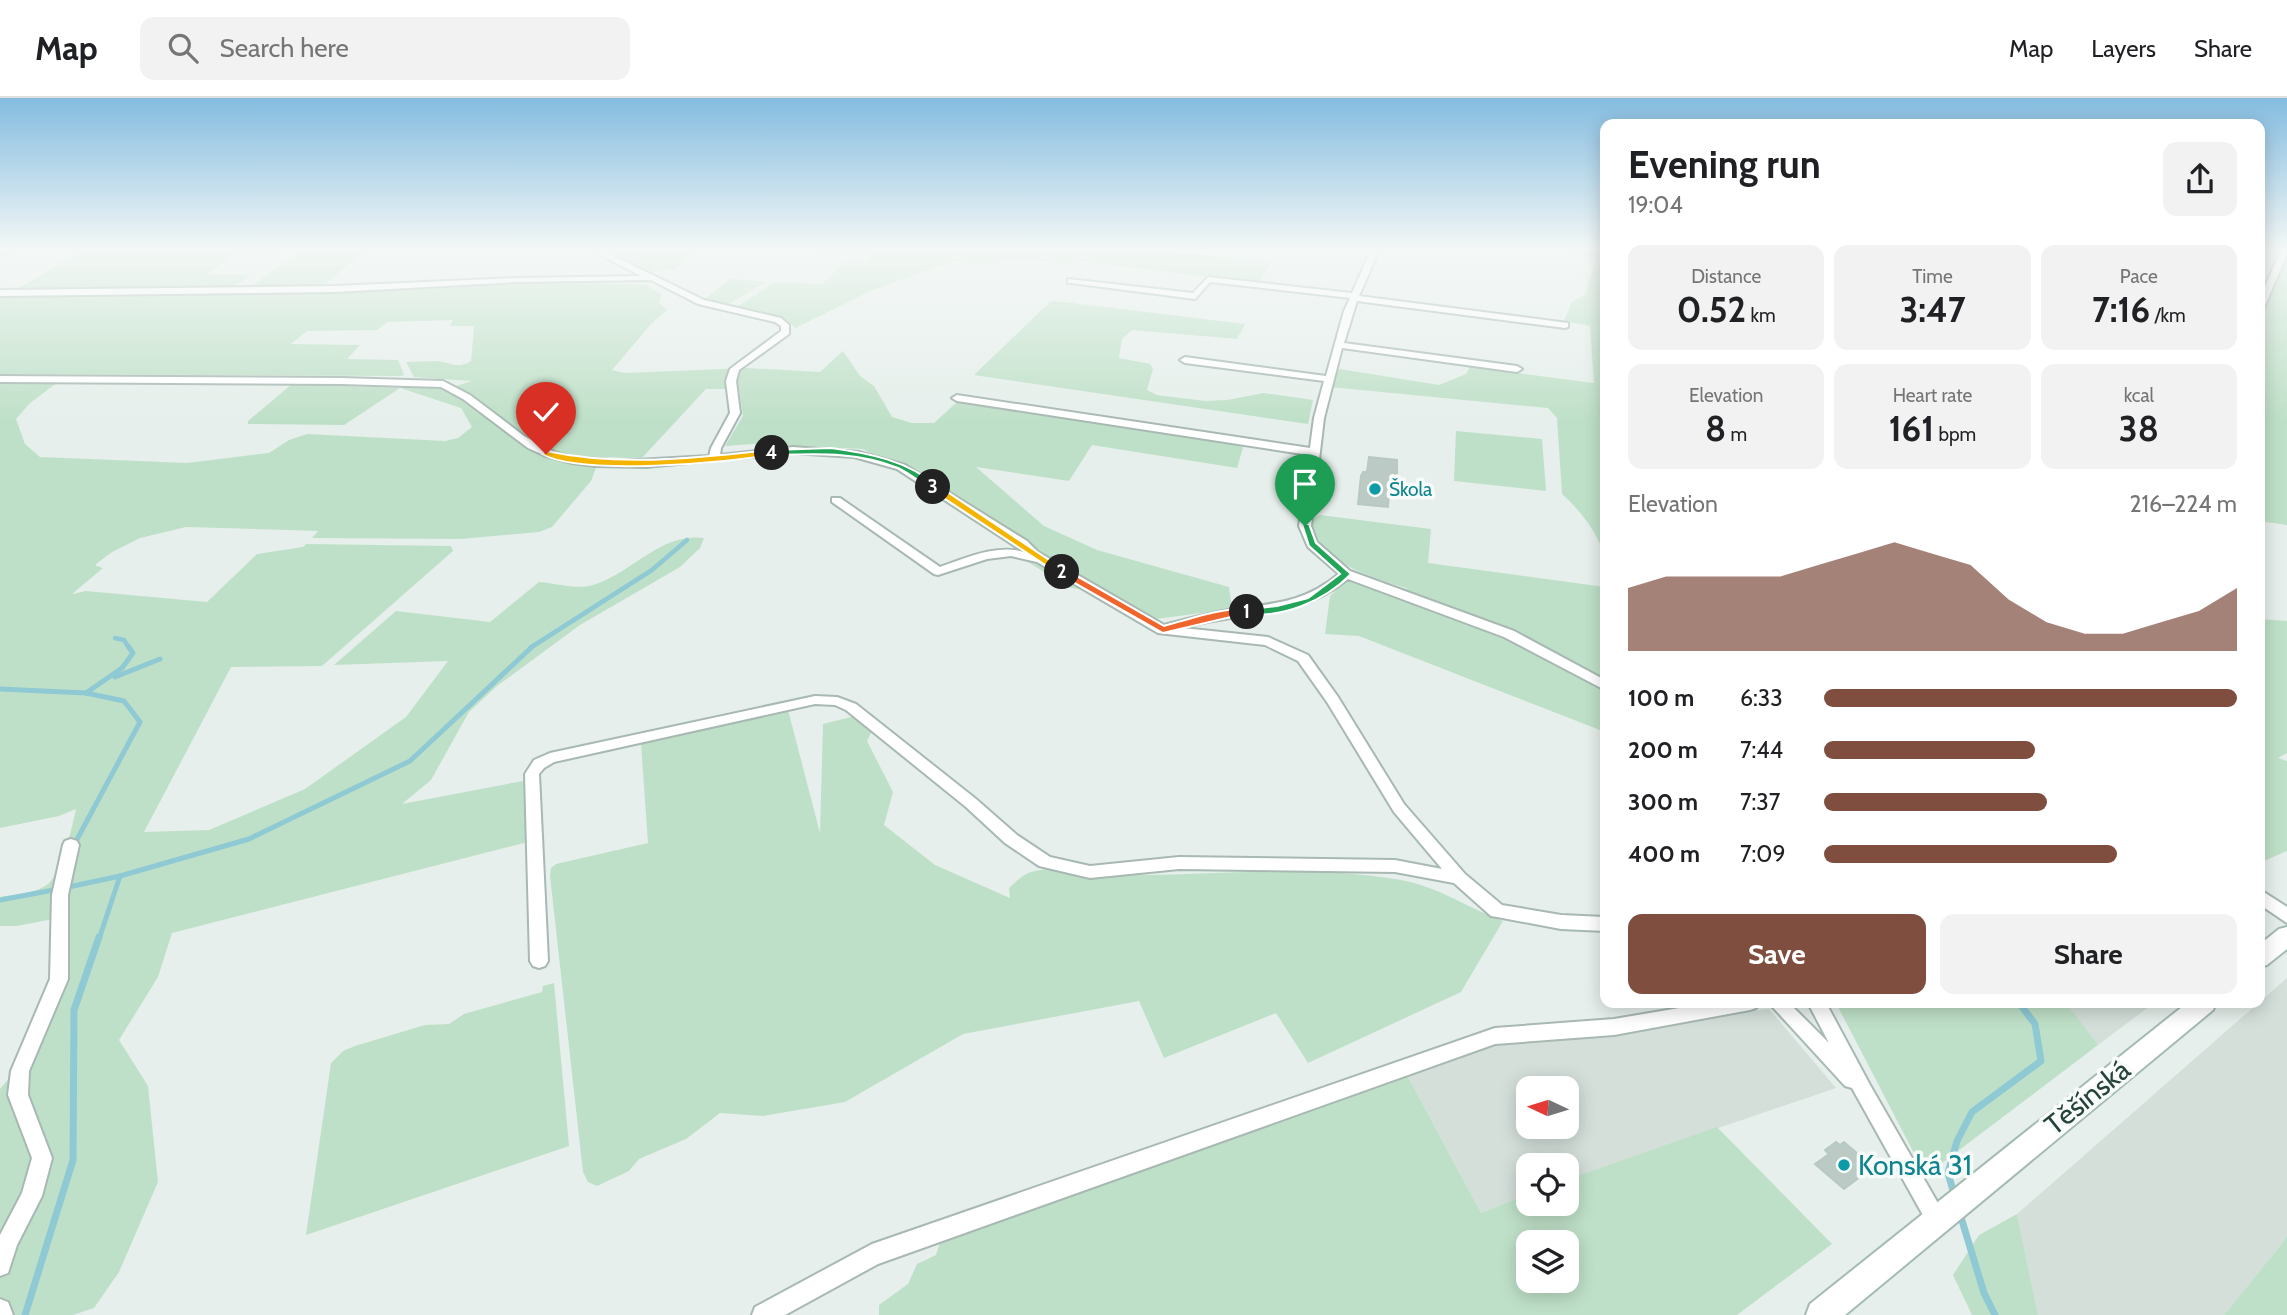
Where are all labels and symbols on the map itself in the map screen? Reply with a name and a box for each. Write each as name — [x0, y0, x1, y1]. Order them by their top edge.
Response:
pin — [516, 382, 576, 454]
pin: 4 — [754, 436, 790, 470]
pin — [1275, 454, 1335, 526]
pin: 3 — [916, 470, 950, 504]
place label: Škola — [1389, 477, 1432, 501]
marker: Škola — [1367, 481, 1383, 497]
pin: 2 — [1044, 554, 1080, 589]
pin: 1 — [1230, 594, 1264, 630]
street label: Těšínská — [2037, 1052, 2137, 1142]
north arrow — [1516, 1076, 1578, 1139]
place label: Konská 31 — [1858, 1148, 1972, 1182]
marker: Konská 31 — [1836, 1157, 1852, 1173]

